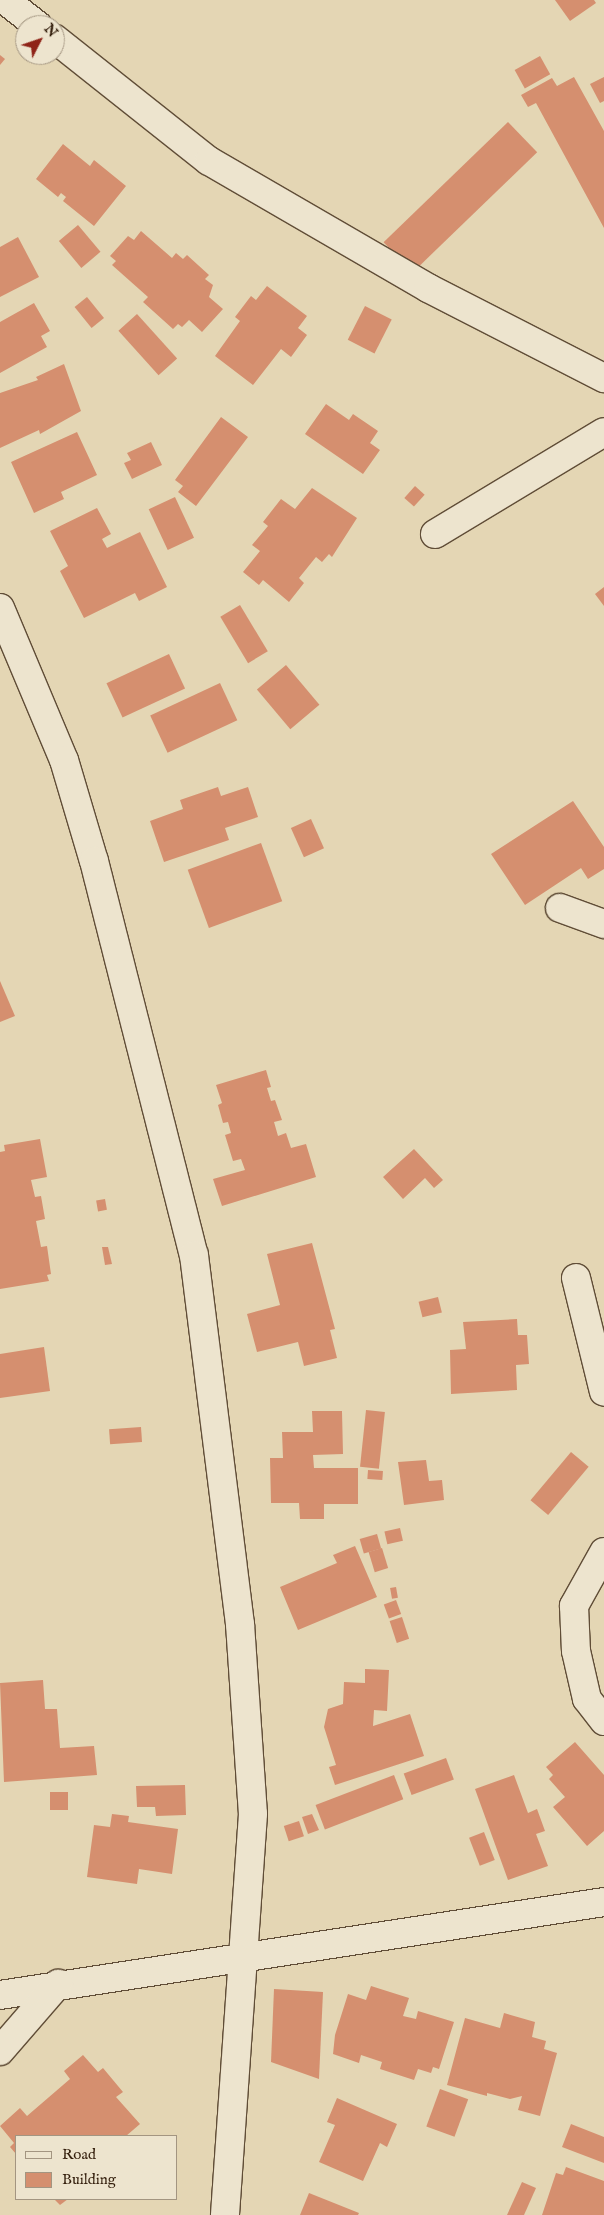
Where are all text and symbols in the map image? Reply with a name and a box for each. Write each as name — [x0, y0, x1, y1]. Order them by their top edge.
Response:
north arrow — [15, 15, 65, 65]
text: N — [40, 20, 61, 41]
legend — [15, 2135, 178, 2200]
text: Road — [62, 2145, 96, 2164]
text: Building — [62, 2170, 116, 2189]

